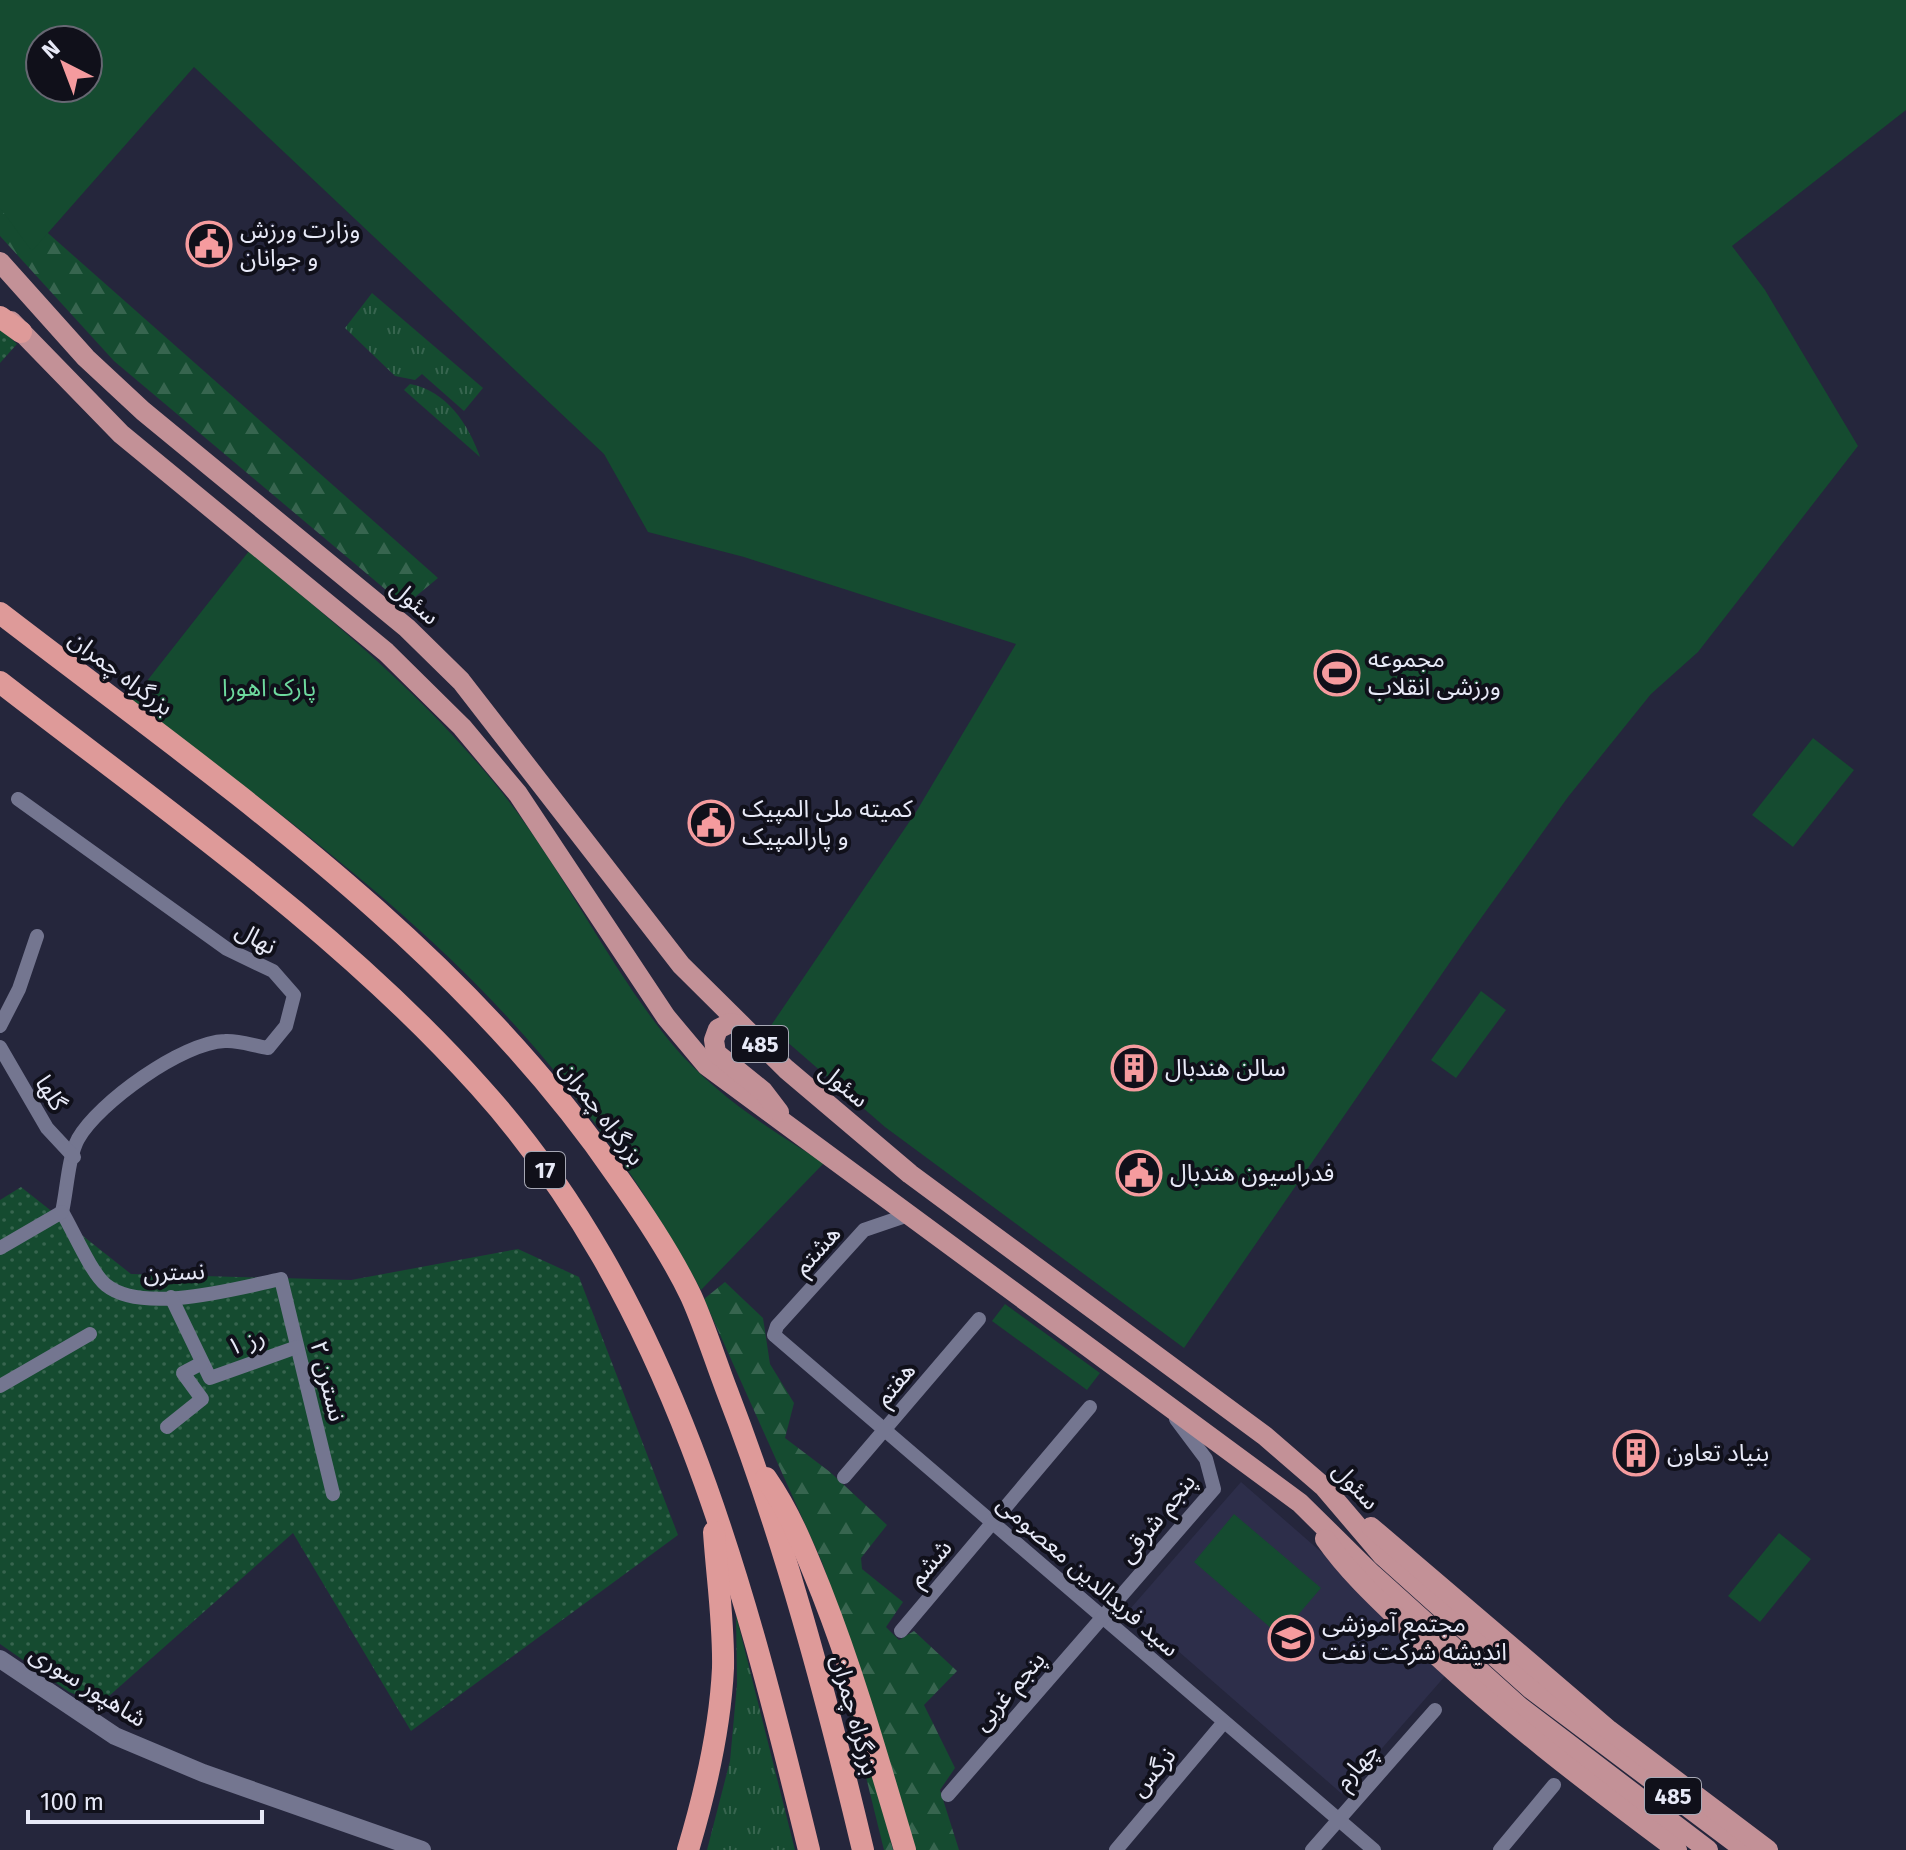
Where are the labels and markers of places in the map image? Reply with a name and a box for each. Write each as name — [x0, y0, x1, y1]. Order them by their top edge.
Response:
place label: وزارت ورزش و جوانان — [240, 216, 360, 272]
public building icon: وزارت ورزش و جوانان — [185, 220, 233, 268]
place label: مجموعه ورزشی انقلاب — [1368, 645, 1501, 701]
sports icon: مجموعه ورزشی انقلاب — [1313, 649, 1361, 697]
place label: کمیته ملی المپیک و پارالمپیک — [742, 795, 914, 852]
public building icon: کمیته ملی المپیک و پارالمپیک — [687, 799, 735, 847]
building icon: سالن هندبال — [1110, 1044, 1158, 1092]
place label: سالن هندبال — [1165, 1054, 1286, 1082]
public building icon: فدراسیون هندبال — [1115, 1149, 1163, 1197]
place label: فدراسیون هندبال — [1170, 1159, 1334, 1187]
building icon: بنیاد تعاون — [1612, 1429, 1660, 1477]
place label: بنیاد تعاون — [1667, 1439, 1769, 1467]
place label: مجتمع آموزشی اندیشه شرکت نفت — [1322, 1610, 1507, 1666]
school or university icon: مجتمع آموزشی اندیشه شرکت نفت — [1267, 1614, 1315, 1662]

